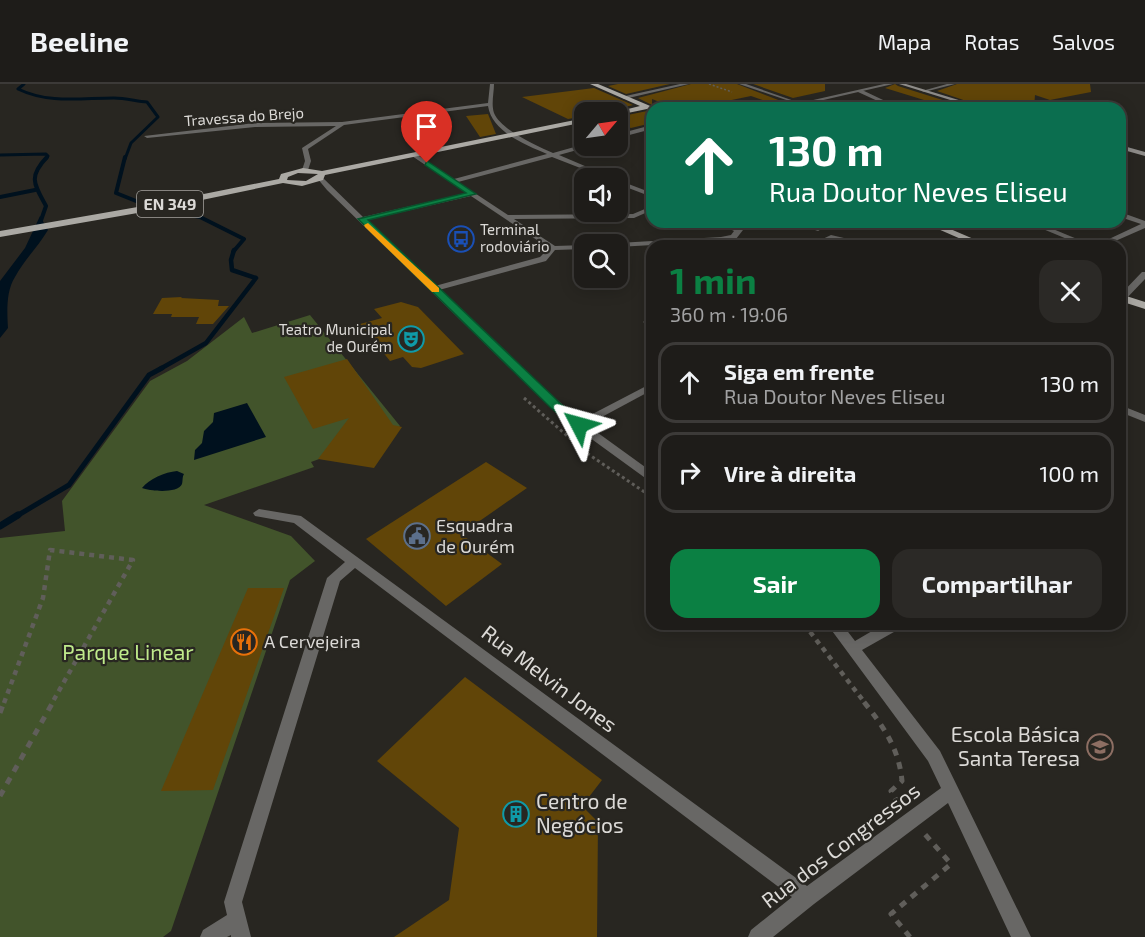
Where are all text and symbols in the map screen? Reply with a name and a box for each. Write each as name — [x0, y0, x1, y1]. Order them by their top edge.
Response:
text: Beeline — [30, 24, 129, 58]
text: Mapa — [878, 29, 931, 54]
text: Rotas — [964, 29, 1019, 54]
text: Salvos — [1052, 29, 1115, 54]
pin — [401, 101, 452, 163]
north arrow — [574, 102, 628, 156]
map controls — [574, 102, 628, 288]
street label: Travessa do Brejo — [183, 103, 305, 130]
icon: arrive — [410, 110, 443, 143]
text: 130 m — [769, 124, 884, 174]
icon: ahead — [670, 126, 748, 204]
button: sound — [574, 168, 628, 222]
text: Rua Doutor Neves Eliseu — [769, 175, 1068, 207]
road number: EN 349 — [137, 191, 203, 217]
place label: Terminal rodoviário — [480, 220, 550, 255]
bus stop icon: Terminal rodoviário — [446, 224, 476, 254]
button: search — [574, 234, 628, 288]
text: 1 min — [670, 258, 757, 301]
button: close — [1039, 260, 1102, 323]
text: 360 m · 19:06 — [670, 302, 788, 326]
place label: Teatro Municipal de Ourém — [279, 320, 393, 355]
theatre icon: Teatro Municipal de Ourém — [396, 324, 426, 354]
text: Siga em frente — [724, 358, 874, 384]
icon: ahead — [673, 366, 706, 399]
text: 130 m — [1041, 370, 1099, 396]
text: Rua Doutor Neves Eliseu — [724, 384, 945, 408]
position arrow — [547, 393, 611, 457]
icon: right — [673, 456, 706, 489]
text: Vire à direita — [724, 460, 856, 486]
text: 100 m — [1040, 460, 1099, 486]
place label: Esquadra de Ourém — [436, 514, 515, 557]
public building icon: Esquadra de Ourém — [402, 521, 432, 551]
button: Sair — [670, 549, 880, 618]
button: Compartilhar — [892, 549, 1102, 618]
street label: Rua Melvin Jones — [477, 619, 622, 737]
restaurant icon: A Cervejeira — [229, 627, 259, 657]
place label: A Cervejeira — [264, 630, 361, 652]
park label: Parque Linear — [62, 639, 194, 664]
place label: Escola Básica Santa Teresa — [951, 721, 1080, 770]
school or university icon: Escola Básica Santa Teresa — [1085, 732, 1115, 762]
street label: Rua dos Congressos — [756, 777, 924, 912]
place label: Centro de Negócios — [536, 788, 628, 837]
building icon: Centro de Negócios — [501, 799, 531, 829]

